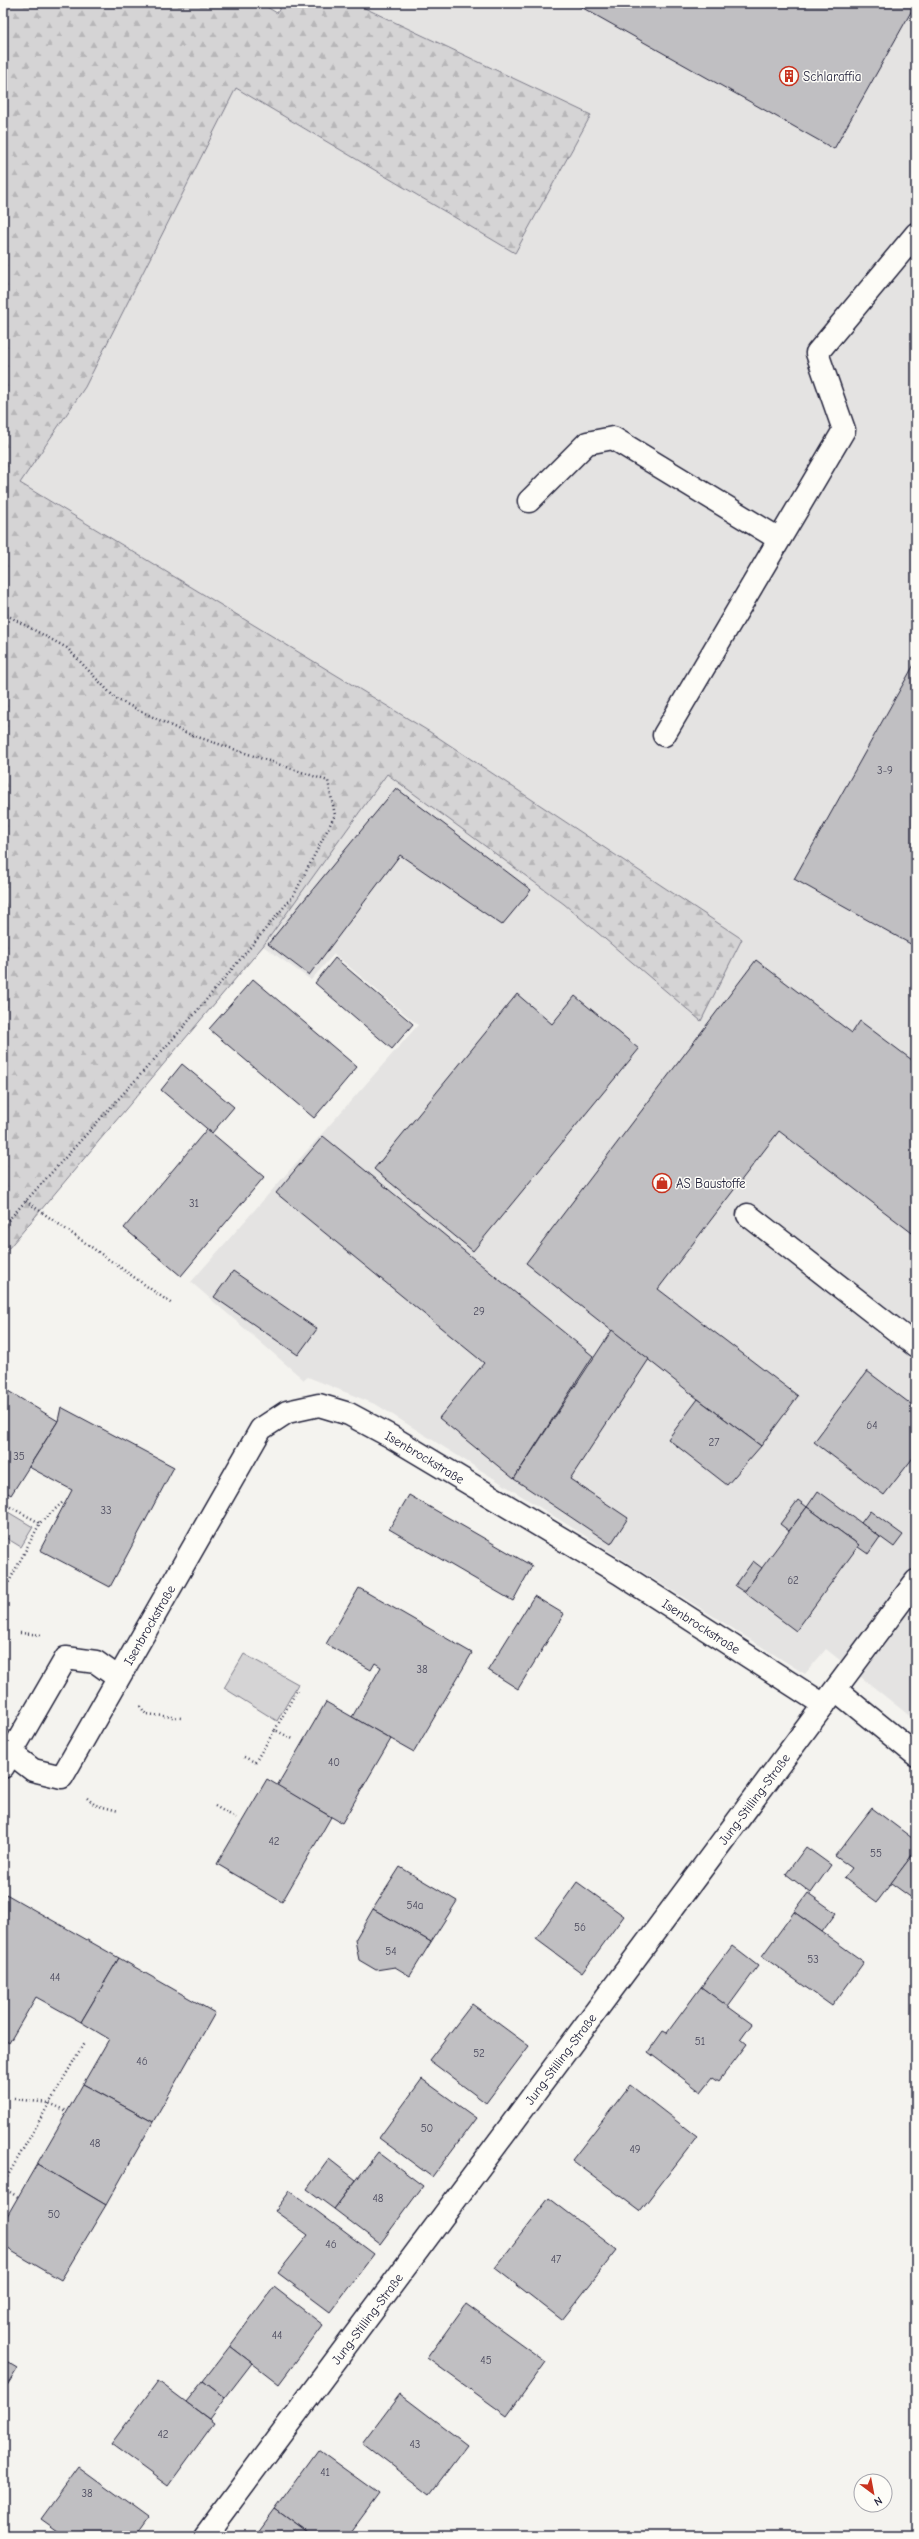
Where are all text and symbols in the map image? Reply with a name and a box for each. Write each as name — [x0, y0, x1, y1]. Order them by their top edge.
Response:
building icon: Schlaraffia — [778, 65, 800, 87]
place label: Schlaraffia — [803, 69, 862, 84]
house number: 3-9 — [877, 764, 893, 777]
shop icon: AS Baustoffe — [651, 1172, 673, 1194]
place label: AS Baustoffe — [676, 1176, 746, 1191]
house number: 31 — [189, 1197, 199, 1210]
house number: 29 — [473, 1305, 485, 1318]
house number: 64 — [866, 1419, 878, 1432]
street label: Isenbrockstraße — [383, 1427, 468, 1487]
house number: 27 — [709, 1436, 719, 1449]
house number: 35 — [13, 1450, 25, 1463]
house number: 33 — [100, 1504, 112, 1517]
house number: 62 — [787, 1574, 799, 1587]
street label: Isenbrockstraße — [120, 1582, 178, 1667]
street label: Isenbrockstraße — [660, 1595, 744, 1657]
house number: 38 — [416, 1663, 428, 1676]
street label: Jung-Stilling-Straße — [715, 1750, 793, 1847]
house number: 40 — [328, 1756, 340, 1769]
house number: 42 — [268, 1835, 280, 1848]
house number: 55 — [870, 1847, 882, 1860]
house number: 54a — [407, 1899, 423, 1912]
house number: 56 — [574, 1921, 586, 1934]
house number: 54 — [385, 1945, 397, 1958]
house number: 53 — [807, 1953, 819, 1966]
house number: 44 — [50, 1971, 60, 1984]
street label: Jung-Stilling-Straße — [522, 2010, 599, 2107]
house number: 51 — [695, 2035, 705, 2048]
house number: 52 — [473, 2047, 485, 2060]
house number: 46 — [136, 2055, 148, 2068]
house number: 50 — [421, 2122, 433, 2135]
house number: 48 — [90, 2137, 101, 2150]
house number: 49 — [629, 2143, 641, 2156]
house number: 48 — [373, 2192, 384, 2205]
house number: 50 — [48, 2208, 60, 2221]
house number: 46 — [325, 2238, 337, 2251]
house number: 47 — [551, 2253, 561, 2266]
street label: Jung-Stilling-Straße — [328, 2270, 406, 2367]
house number: 44 — [272, 2329, 282, 2342]
house number: 45 — [480, 2354, 492, 2367]
house number: 42 — [157, 2428, 169, 2441]
house number: 43 — [410, 2438, 420, 2451]
house number: 41 — [320, 2466, 330, 2479]
north arrow — [853, 2473, 893, 2513]
house number: 38 — [81, 2487, 93, 2500]
text: N — [872, 2494, 885, 2508]

